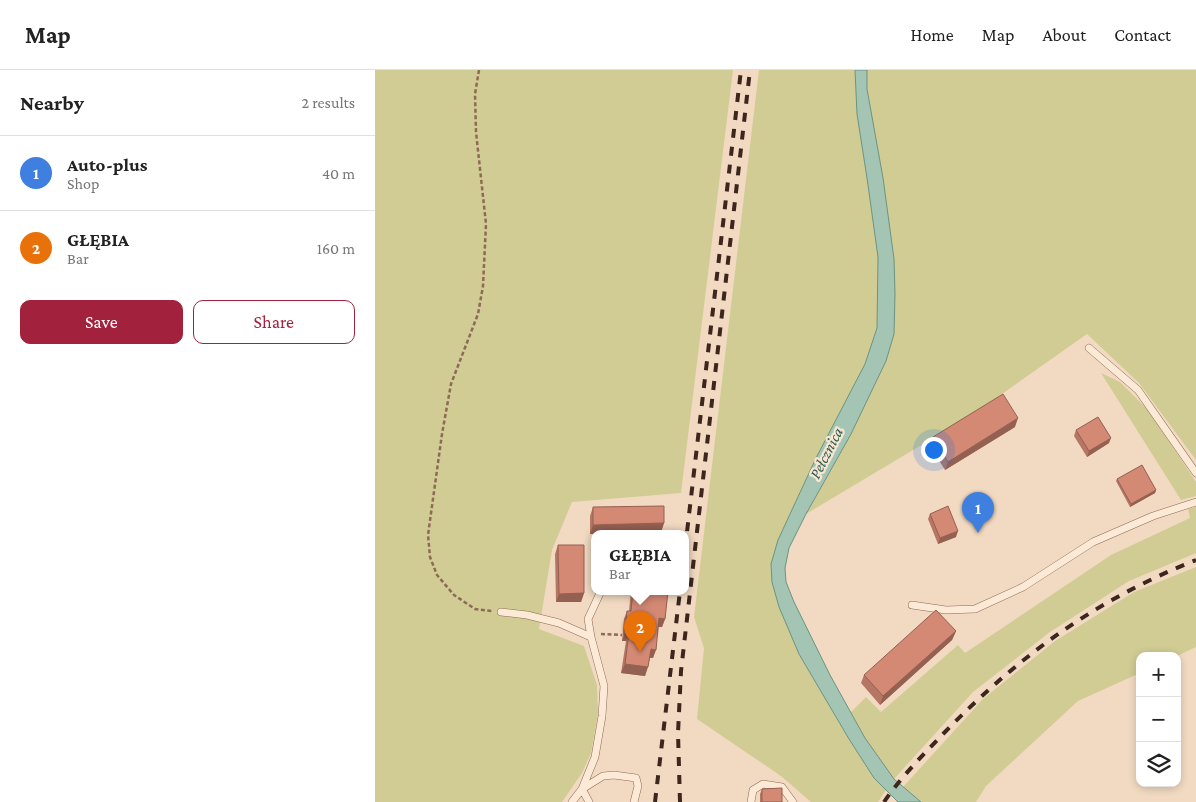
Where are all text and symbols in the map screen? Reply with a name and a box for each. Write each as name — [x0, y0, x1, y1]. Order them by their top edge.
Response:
text: Map — [25, 21, 71, 48]
text: Home — [911, 25, 954, 45]
text: Map — [982, 25, 1014, 45]
text: About — [1042, 25, 1086, 45]
text: Contact — [1114, 25, 1171, 45]
text: Nearby — [20, 91, 84, 115]
text: 2 results — [302, 94, 355, 111]
text: Auto-plus — [67, 154, 147, 175]
text: 1 — [33, 165, 39, 182]
text: 40 m — [322, 165, 355, 182]
text: Shop — [67, 175, 99, 192]
text: GŁĘBIA — [67, 229, 129, 250]
text: 2 — [32, 240, 40, 257]
text: 160 m — [317, 240, 355, 257]
text: Bar — [67, 250, 89, 267]
button: Save — [20, 300, 183, 344]
button: Share — [193, 300, 355, 344]
water label: Pełcznica — [806, 424, 846, 481]
your location — [921, 437, 947, 463]
pin: 1 — [962, 492, 994, 533]
popup — [591, 530, 689, 595]
text: GŁĘBIA — [609, 544, 671, 565]
text: Bar — [609, 565, 631, 582]
pin: 2 — [624, 611, 656, 652]
map controls — [1136, 652, 1181, 787]
button: + — [1136, 652, 1181, 697]
button: − — [1136, 697, 1181, 742]
button: layers — [1136, 742, 1181, 787]

